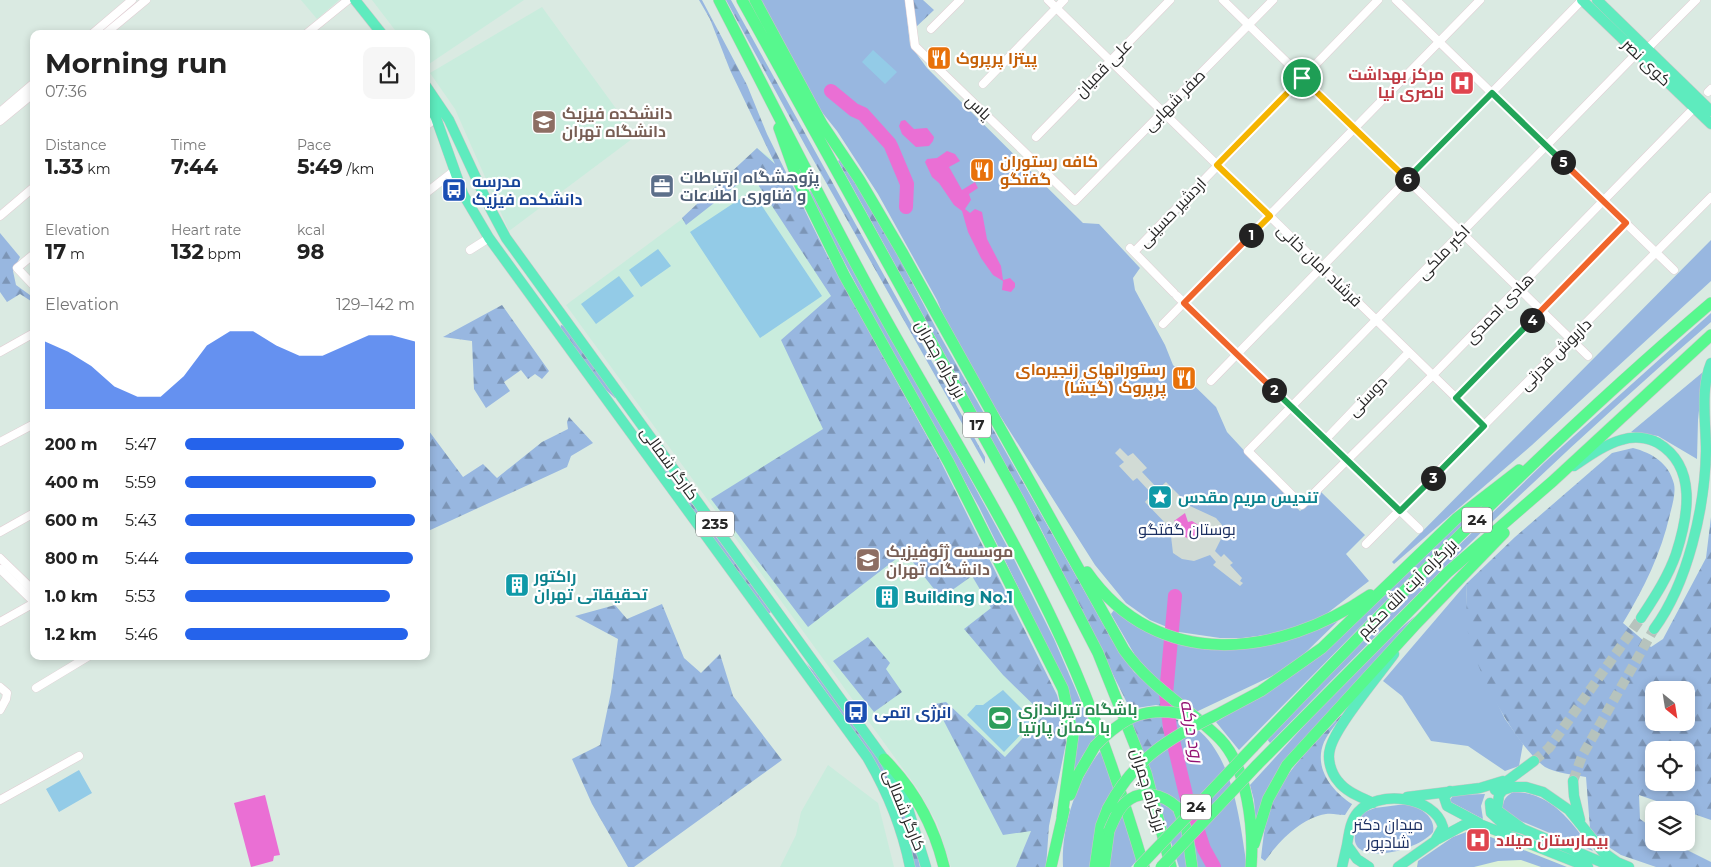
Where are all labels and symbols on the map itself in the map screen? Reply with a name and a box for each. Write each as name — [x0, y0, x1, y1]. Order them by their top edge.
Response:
street label: کوی نصر — [1617, 34, 1675, 91]
street label: علی قمیان — [1071, 35, 1136, 102]
restaurant icon: پیتزا پرپروک — [926, 45, 952, 71]
place label: پیتزا پرپروک — [956, 49, 1037, 70]
pin — [1281, 57, 1323, 99]
place label: مرکز بهداشت ناصری نیا — [1348, 65, 1444, 102]
street label: صفر شهابی — [1140, 66, 1210, 136]
hospital icon: مرکز بهداشت ناصری نیا — [1449, 70, 1475, 96]
street label: یاس — [961, 91, 996, 125]
place label: دانشکده فیزیک دانشگاه تهران — [562, 104, 672, 141]
school or university icon: دانشکده فیزیک دانشگاه تهران — [531, 109, 557, 135]
pin: 5 — [1550, 150, 1576, 174]
place label: کافه رستوران گفتگو — [1000, 152, 1098, 189]
restaurant icon: کافه رستوران گفتگو — [969, 157, 995, 183]
pin: 6 — [1394, 166, 1420, 192]
place label: پژوهشگاه ارتباطات و فناوری اطلاعات — [680, 168, 820, 205]
place label: مدرسه دانشکده فیزیک — [472, 172, 582, 209]
office icon: پژوهشگاه ارتباطات و فناوری اطلاعات — [649, 173, 675, 199]
street label: اردشیر حسینی — [1134, 174, 1211, 252]
bus stop icon: مدرسه دانشکده فیزیک — [441, 177, 467, 203]
street label: فرشاد امان خانی — [1273, 220, 1366, 311]
street label: اکبر ملکی — [1413, 221, 1474, 284]
pin: 1 — [1238, 222, 1264, 248]
street label: هادی احمدی — [1461, 269, 1538, 348]
pin: 4 — [1520, 308, 1544, 332]
street label: داریوش قدرتی — [1515, 314, 1596, 395]
street label: بزرگراه چمران — [910, 317, 970, 403]
place label: رستورانهای زنجیره‌ای پرپروک (گیشا) — [1016, 360, 1166, 399]
restaurant icon: رستورانهای زنجیره‌ای پرپروک (گیشا) — [1171, 365, 1197, 391]
street label: دوستی — [1344, 372, 1392, 421]
pin: 2 — [1262, 378, 1286, 402]
road number: 17 — [963, 412, 991, 438]
street label: کارگر شمالی — [636, 423, 703, 504]
pin: 3 — [1420, 466, 1446, 490]
place icon: تندیس مریم مقدس — [1147, 484, 1173, 510]
place label: تندیس مریم مقدس — [1178, 488, 1319, 509]
road number: 24 — [1462, 508, 1492, 532]
road number: 235 — [696, 512, 734, 536]
park label: بوستان گفتگو — [1138, 520, 1236, 540]
street label: بزرگراه آیت الله حکیم — [1353, 534, 1462, 643]
place label: موسسه ژئوفیزیک دانشگاه تهران — [886, 542, 1013, 579]
school or university icon: موسسه ژئوفیزیک دانشگاه تهران — [855, 547, 881, 573]
place label: راکتور تحقیقاتی تهران — [533, 567, 648, 604]
building icon: راکتور تحقیقاتی تهران — [504, 572, 530, 598]
building icon: Building No.1 — [874, 584, 900, 610]
place label: Building No.1 — [904, 588, 1013, 607]
north arrow — [1645, 681, 1695, 731]
water label: رود درکه — [1176, 698, 1209, 765]
bus stop icon: انرژی اتمی — [843, 699, 869, 725]
place label: باشگاه تیراندازی با کمان پارتیا — [1018, 700, 1138, 739]
place label: انرژی اتمی — [874, 703, 952, 722]
sports icon: باشگاه تیراندازی با کمان پارتیا — [987, 705, 1013, 731]
street label: بزرگراه چمران — [1125, 746, 1170, 835]
street label: کارگر شمالی — [879, 767, 929, 854]
road number: 24 — [1181, 794, 1211, 820]
park label: میدان دکتر شادپور — [1352, 815, 1423, 854]
hospital icon: بیمارستان میلاد — [1465, 827, 1491, 853]
place label: بیمارستان میلاد — [1496, 831, 1608, 850]

